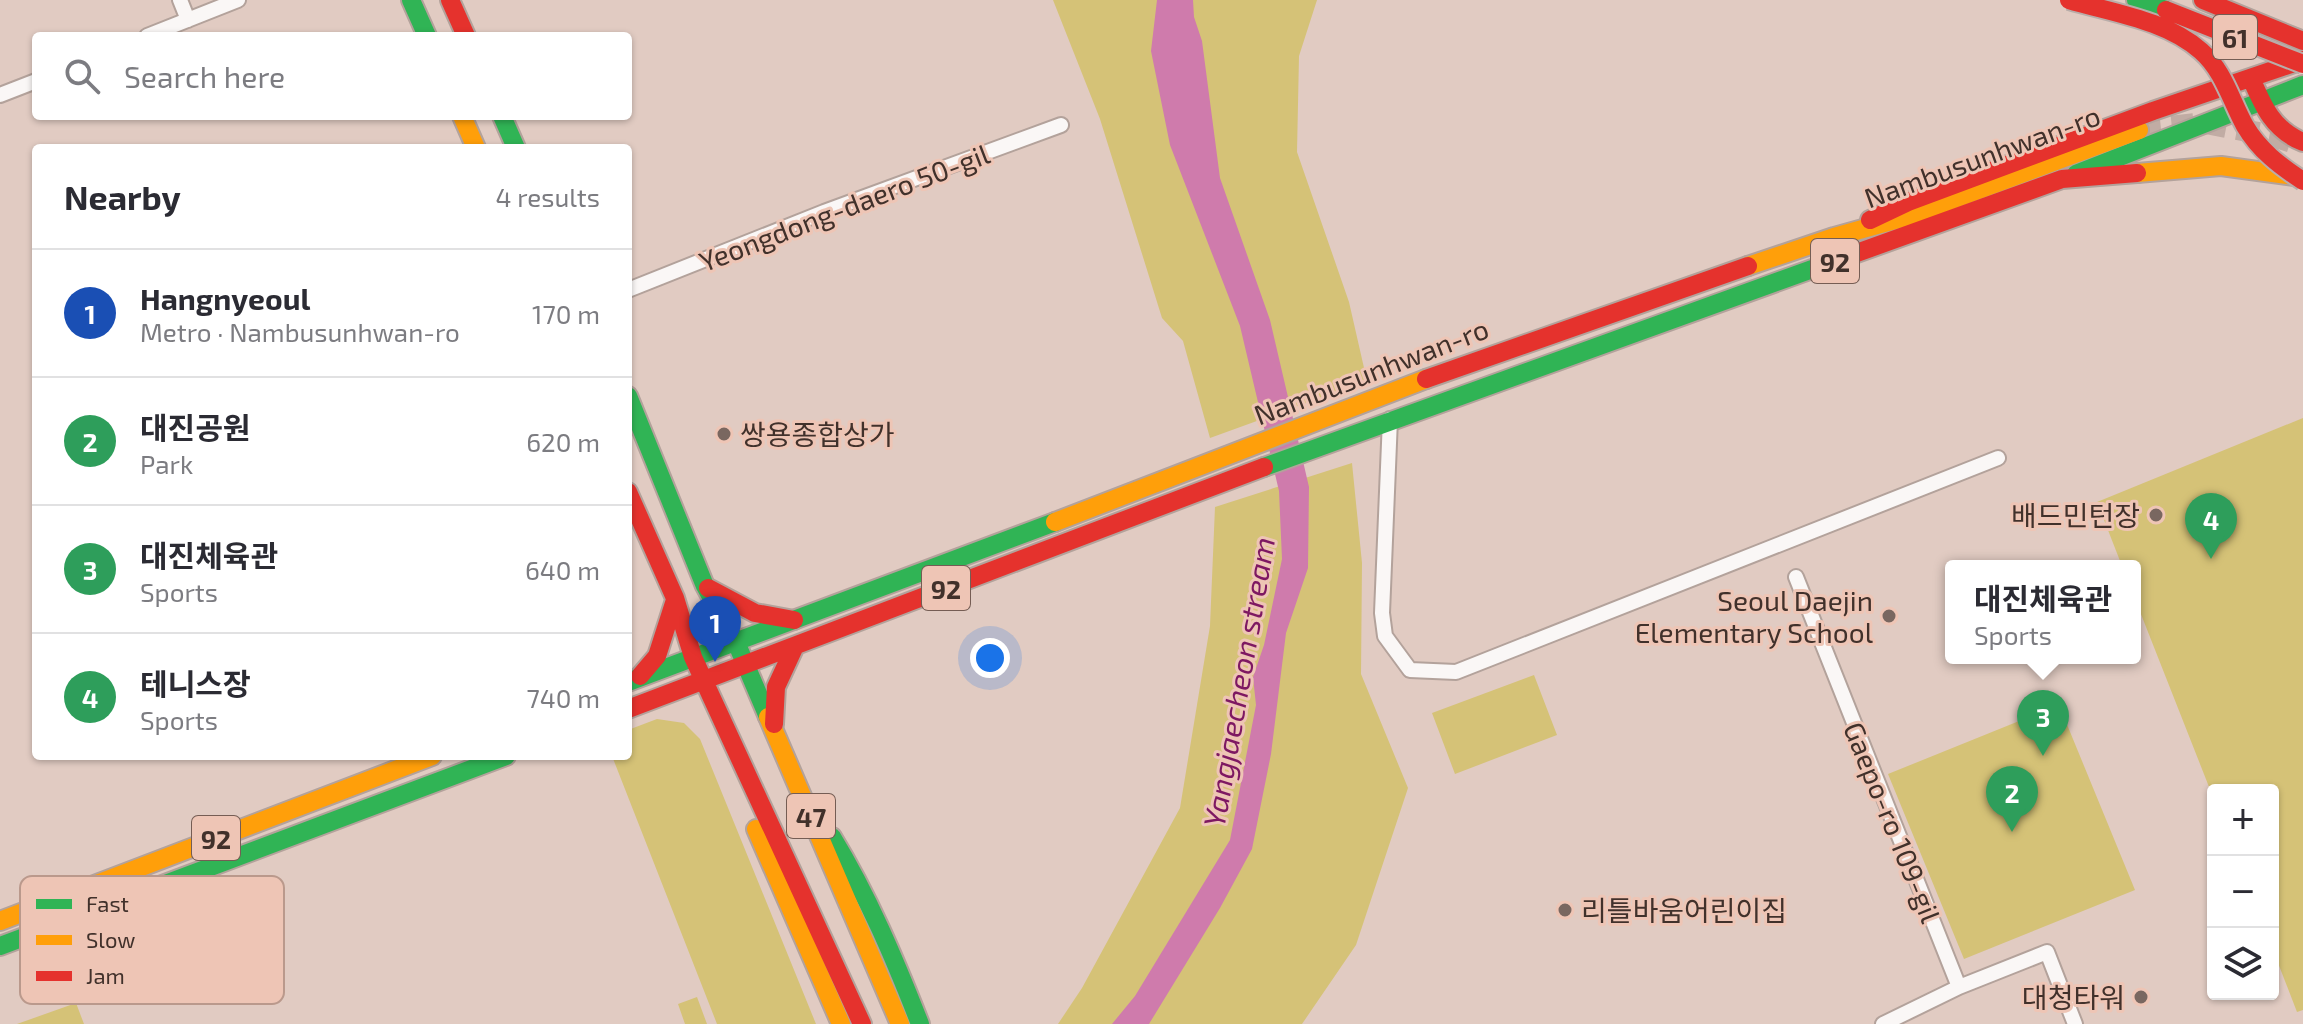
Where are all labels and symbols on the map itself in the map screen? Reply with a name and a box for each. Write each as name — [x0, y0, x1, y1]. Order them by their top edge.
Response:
road number: 61 — [2213, 15, 2257, 59]
street label: Nambusunhwan-ro — [1860, 98, 2104, 214]
street label: Yeongdong-daero 50-gil — [694, 136, 995, 278]
road number: 92 — [1811, 239, 1859, 283]
street label: Nambusunhwan-ro — [1249, 311, 1493, 431]
place label: 쌍용종합상가 — [740, 417, 895, 451]
marker: 쌍용종합상가 — [715, 425, 733, 443]
pin: 4 — [2185, 493, 2237, 559]
place label: 배드민턴장 — [2011, 498, 2140, 532]
marker: 배드민턴장 — [2147, 506, 2165, 524]
water label: Yangjaecheon stream — [1195, 534, 1281, 830]
road number: 92 — [922, 566, 970, 610]
place label: Seoul Daejin Elementary School — [1635, 583, 1874, 649]
pin: 1 — [689, 596, 741, 662]
marker: Seoul Daejin Elementary School — [1880, 607, 1898, 625]
your location — [970, 638, 1010, 678]
pin: 3 — [2017, 690, 2069, 756]
street label: Gaepo-ro 109-gil — [1837, 717, 1949, 928]
pin: 2 — [1986, 766, 2038, 832]
road number: 47 — [787, 794, 835, 838]
road number: 92 — [192, 816, 240, 860]
legend — [20, 876, 284, 1004]
text: Fast — [86, 890, 129, 916]
place label: 리틀바움어린이집 — [1581, 893, 1787, 927]
marker: 리틀바움어린이집 — [1556, 901, 1574, 919]
text: Slow — [86, 926, 135, 952]
text: Jam — [86, 962, 125, 988]
place label: 대청타워 — [2022, 980, 2125, 1014]
marker: 대청타워 — [2132, 988, 2150, 1006]

